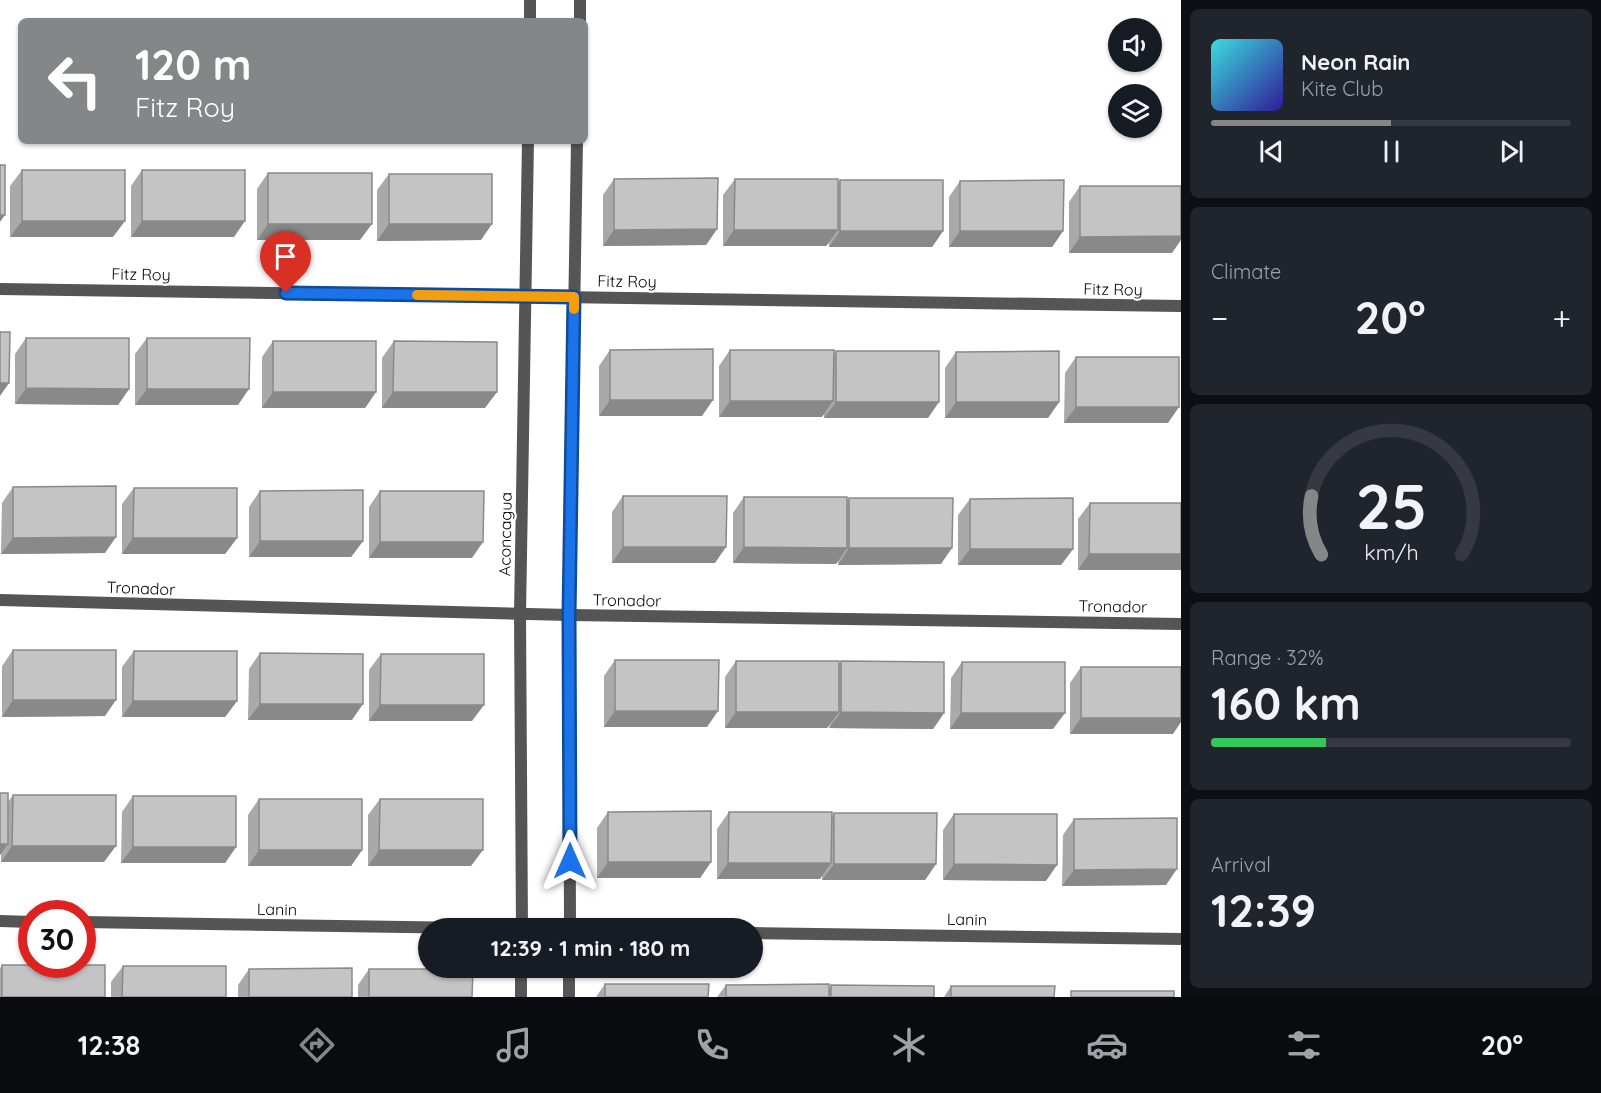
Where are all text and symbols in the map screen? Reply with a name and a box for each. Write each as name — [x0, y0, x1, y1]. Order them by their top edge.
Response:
map controls — [1108, 18, 1162, 138]
button: sound — [1108, 18, 1162, 72]
text: 120 m — [135, 38, 252, 91]
icon: left — [36, 42, 114, 120]
text: Neon Rain — [1301, 48, 1410, 76]
text: Kite Club — [1301, 76, 1383, 101]
button: layers — [1108, 84, 1162, 138]
text: Fitz Roy — [135, 90, 235, 124]
icon: previous — [1255, 135, 1288, 168]
icon: pause — [1375, 135, 1408, 168]
icon: next — [1495, 135, 1528, 168]
pin — [260, 231, 311, 293]
icon: arrive — [269, 240, 302, 273]
text: Climate — [1211, 259, 1281, 284]
street label: Fitz Roy — [111, 263, 171, 285]
street label: Fitz Roy — [597, 270, 657, 292]
street label: Fitz Roy — [1083, 278, 1143, 300]
text: 20° — [1355, 289, 1426, 345]
text: − — [1211, 297, 1228, 338]
text: + — [1552, 297, 1571, 338]
text: 25 — [1355, 468, 1427, 546]
street label: Aconcagua — [494, 492, 516, 576]
text: km/h — [1364, 540, 1418, 566]
street label: Tronador — [106, 577, 176, 599]
street label: Tronador — [593, 589, 661, 611]
street label: Tronador — [1079, 595, 1147, 617]
text: Range · 32% — [1211, 645, 1323, 670]
text: 160 km — [1211, 675, 1361, 731]
position arrow — [538, 829, 602, 893]
text: Arrival — [1211, 852, 1271, 877]
text: 12:39 — [1211, 882, 1316, 938]
street label: Lanin — [257, 899, 297, 919]
speed limit sign: 30 — [18, 900, 96, 978]
street label: Lanin — [947, 909, 987, 929]
text: 12:39 · 1 min · 180 m — [491, 934, 690, 962]
icon: directions — [296, 1024, 338, 1066]
icon: music — [493, 1024, 535, 1066]
icon: phone — [691, 1024, 733, 1066]
icon: climate — [888, 1024, 930, 1066]
icon: car — [1086, 1024, 1128, 1066]
icon: filters — [1283, 1024, 1325, 1066]
text: 12:38 — [78, 1028, 140, 1062]
text: 20° — [1481, 1028, 1523, 1062]

